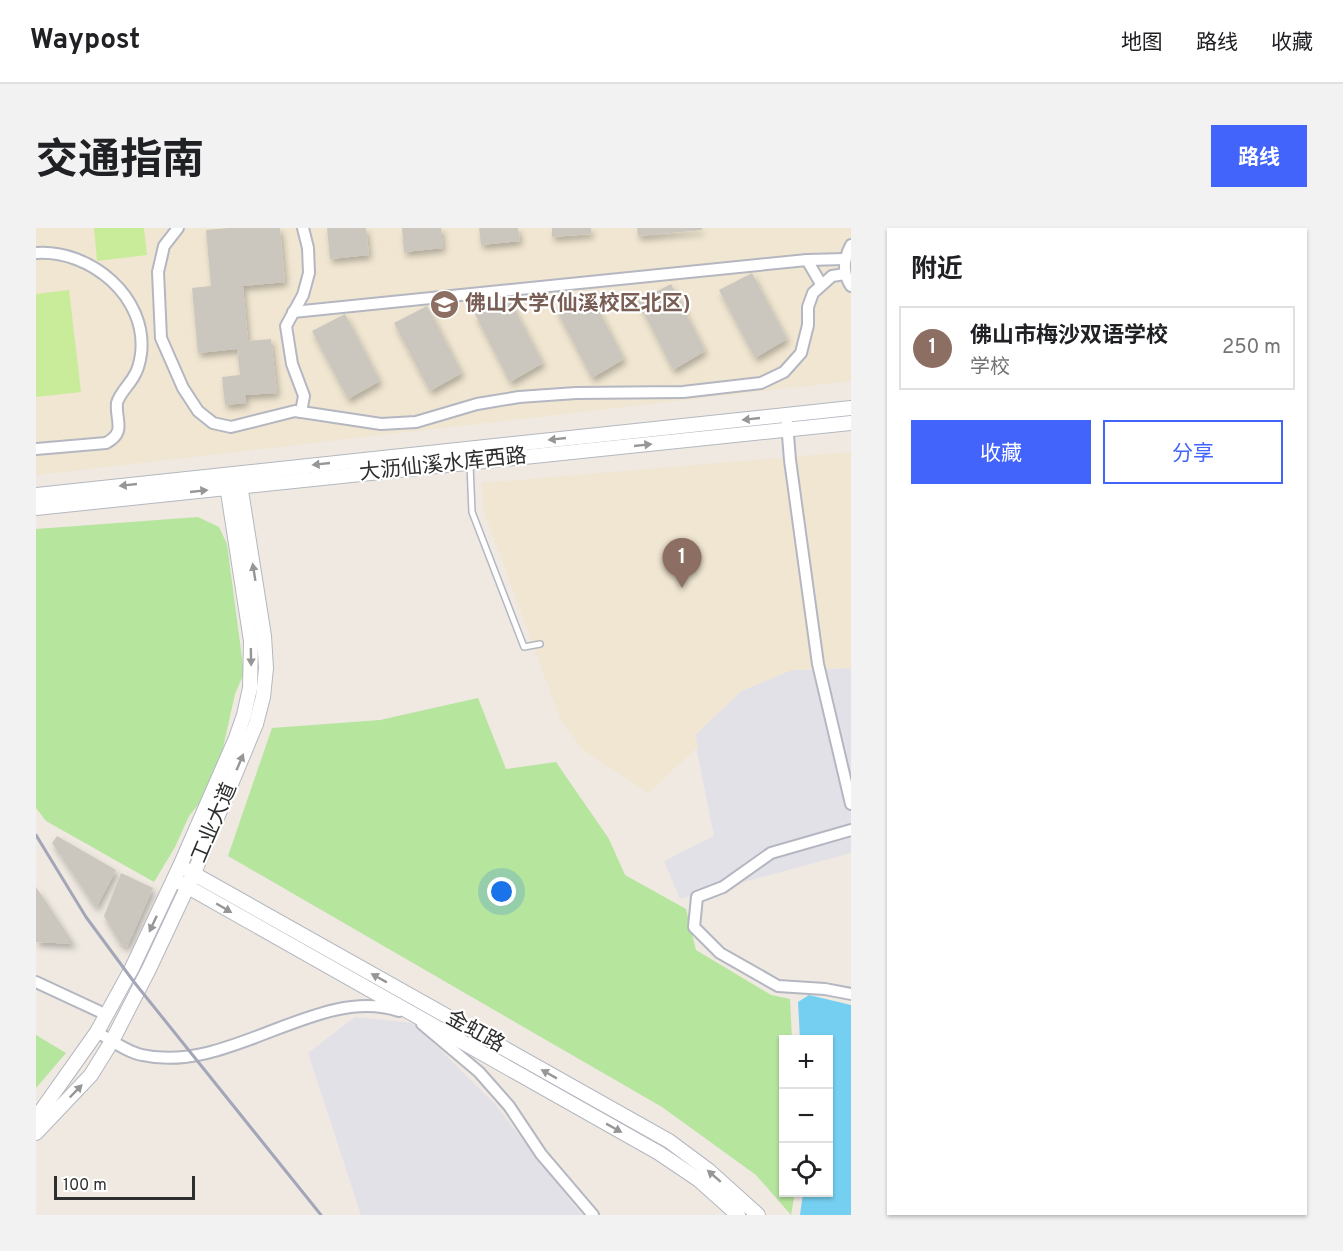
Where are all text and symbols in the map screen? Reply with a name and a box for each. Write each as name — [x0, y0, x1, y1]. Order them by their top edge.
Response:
text: Waypost — [30, 23, 140, 59]
text: 地图 — [1121, 30, 1163, 57]
text: 路线 — [1196, 30, 1238, 57]
text: 收藏 — [1271, 30, 1313, 57]
button: 路线 — [1211, 125, 1307, 187]
text: 交通指南 — [36, 136, 204, 189]
text: 附近 — [911, 254, 963, 287]
school or university icon: 佛山大学(仙溪校区北区) — [428, 288, 460, 320]
place label: 佛山大学(仙溪校区北区) — [465, 291, 691, 318]
text: 佛山市梅沙双语学校 — [970, 323, 1168, 350]
text: 1 — [929, 335, 937, 361]
text: 250 m — [1222, 335, 1281, 361]
text: 学校 — [970, 355, 1010, 381]
one-way arrow — [741, 414, 760, 424]
button: 收藏 — [911, 420, 1091, 484]
button: 分享 — [1103, 420, 1283, 484]
one-way arrow — [548, 434, 567, 444]
one-way arrow — [634, 440, 653, 450]
street label: 大沥仙溪水库西路 — [358, 443, 528, 487]
one-way arrow — [312, 459, 331, 469]
one-way arrow — [118, 480, 137, 490]
one-way arrow — [189, 486, 208, 496]
pin: 1 — [662, 538, 702, 588]
one-way arrow — [250, 563, 259, 582]
one-way arrow — [246, 648, 256, 667]
one-way arrow — [235, 753, 245, 771]
street label: 工业大道 — [186, 779, 244, 867]
your location — [487, 877, 516, 906]
one-way arrow — [216, 903, 233, 913]
one-way arrow — [148, 915, 158, 933]
one-way arrow — [370, 973, 387, 983]
street label: 金虹路 — [441, 1005, 509, 1059]
map controls — [779, 1035, 833, 1197]
button: + — [779, 1035, 833, 1089]
one-way arrow — [541, 1068, 557, 1079]
one-way arrow — [69, 1084, 83, 1098]
button: − — [779, 1089, 833, 1143]
one-way arrow — [606, 1123, 623, 1133]
button: locate — [779, 1143, 833, 1197]
one-way arrow — [707, 1169, 722, 1182]
scale bar — [54, 1173, 195, 1200]
text: 100 m — [63, 1176, 107, 1196]

